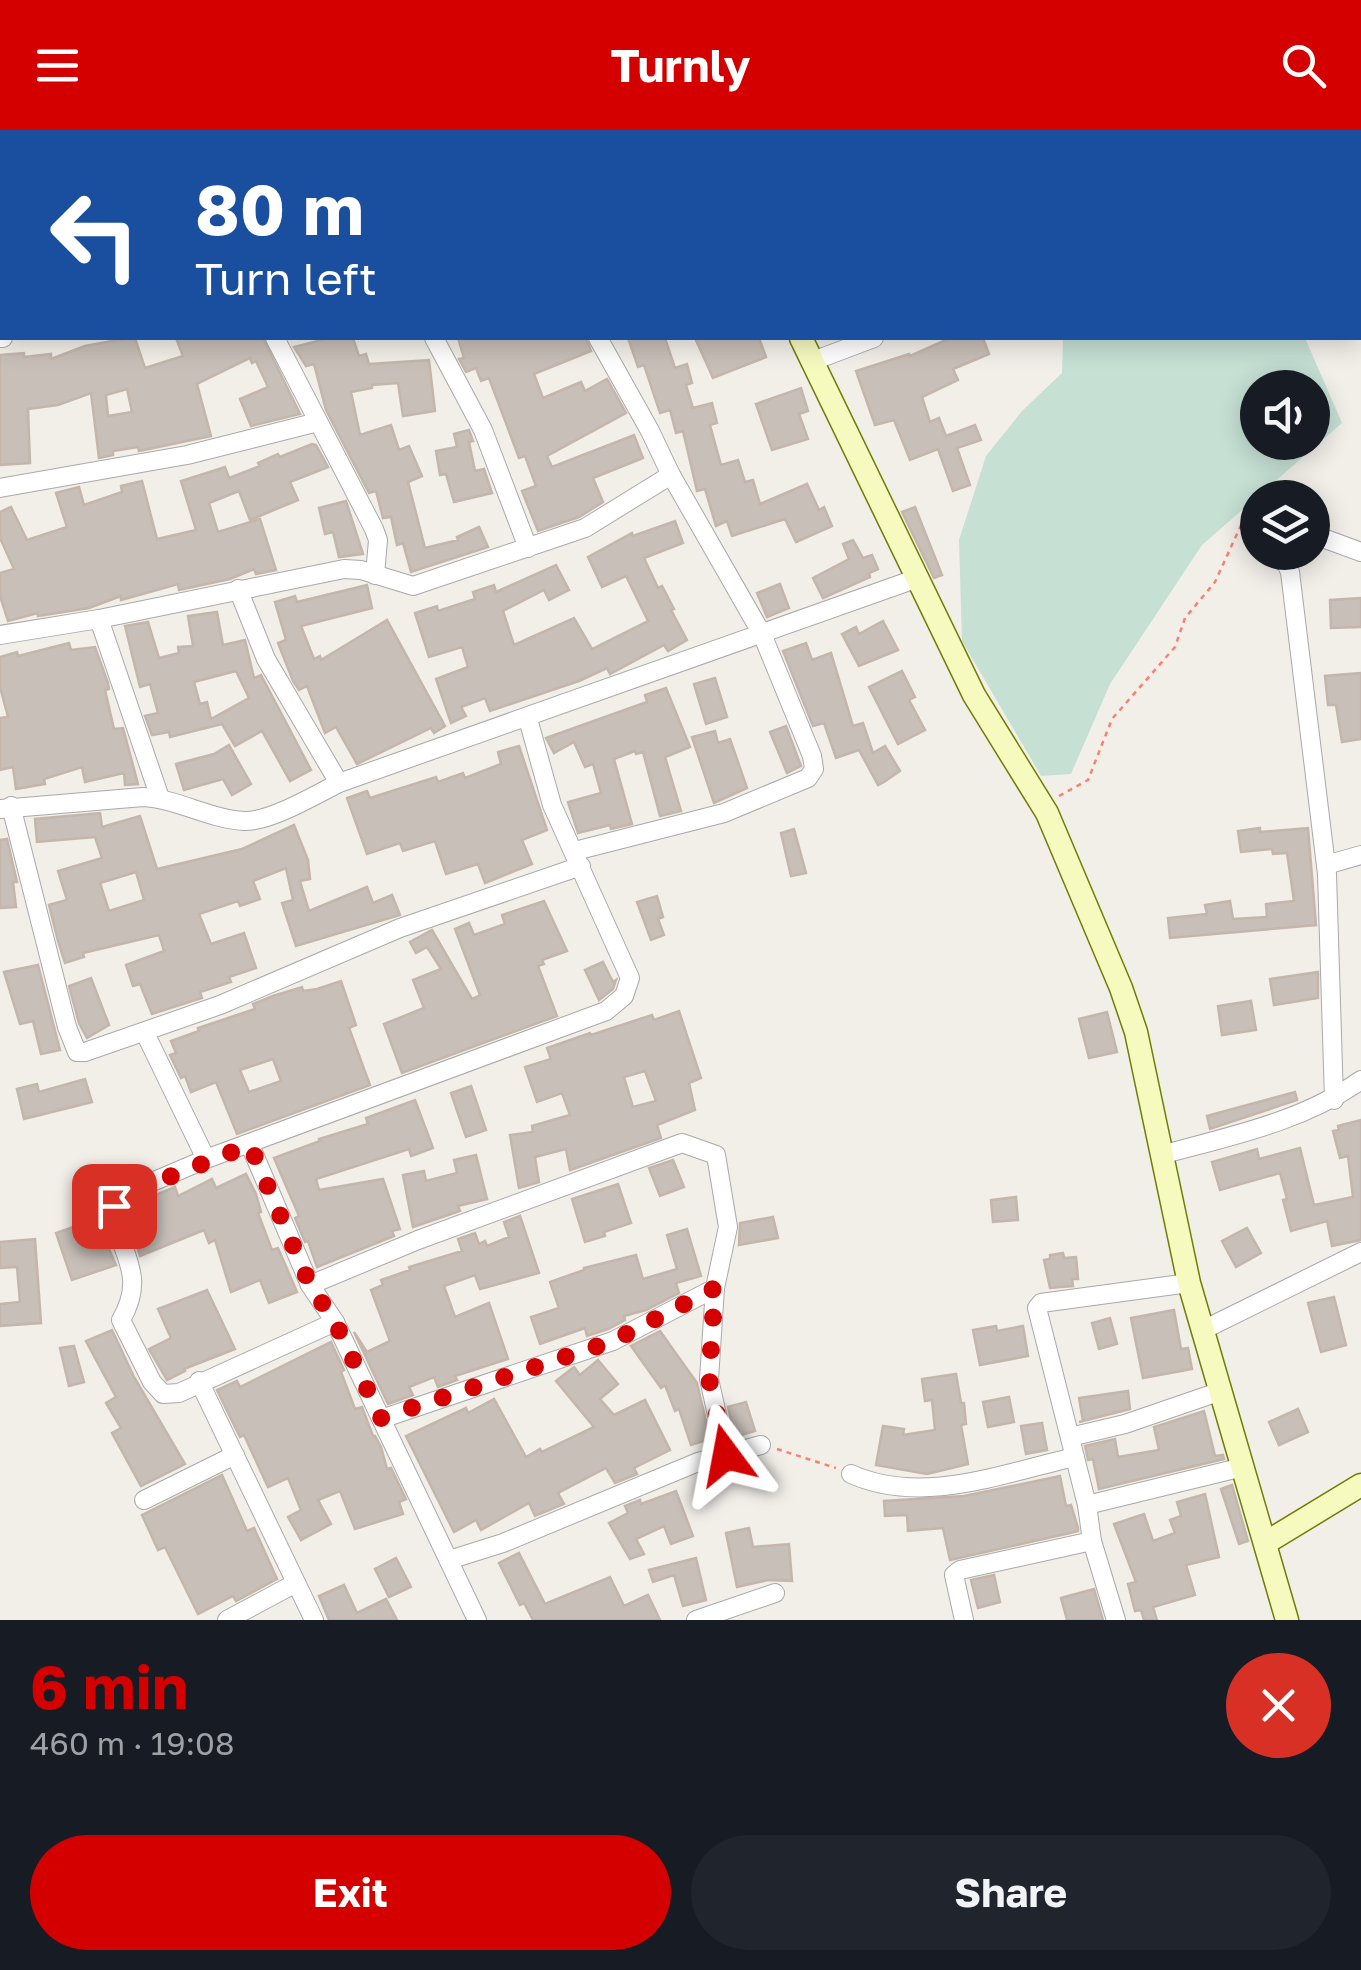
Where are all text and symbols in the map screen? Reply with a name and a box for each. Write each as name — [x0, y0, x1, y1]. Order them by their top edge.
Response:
icon: menu — [30, 38, 85, 93]
text: Turnly — [610, 38, 751, 92]
icon: search — [1276, 38, 1331, 93]
text: 80 m — [195, 166, 364, 250]
icon: left — [30, 170, 160, 300]
text: Turn left — [195, 251, 377, 305]
map controls — [1240, 370, 1330, 570]
button: sound — [1240, 370, 1330, 460]
button: layers — [1240, 480, 1330, 570]
pin — [72, 1164, 157, 1249]
icon: arrive — [87, 1179, 142, 1234]
position arrow — [674, 1403, 778, 1507]
text: 6 min — [30, 1650, 188, 1722]
button: close — [1226, 1653, 1331, 1758]
text: 460 m · 19:08 — [30, 1724, 234, 1762]
button: Exit — [30, 1835, 671, 1950]
button: Share — [691, 1835, 1331, 1950]

